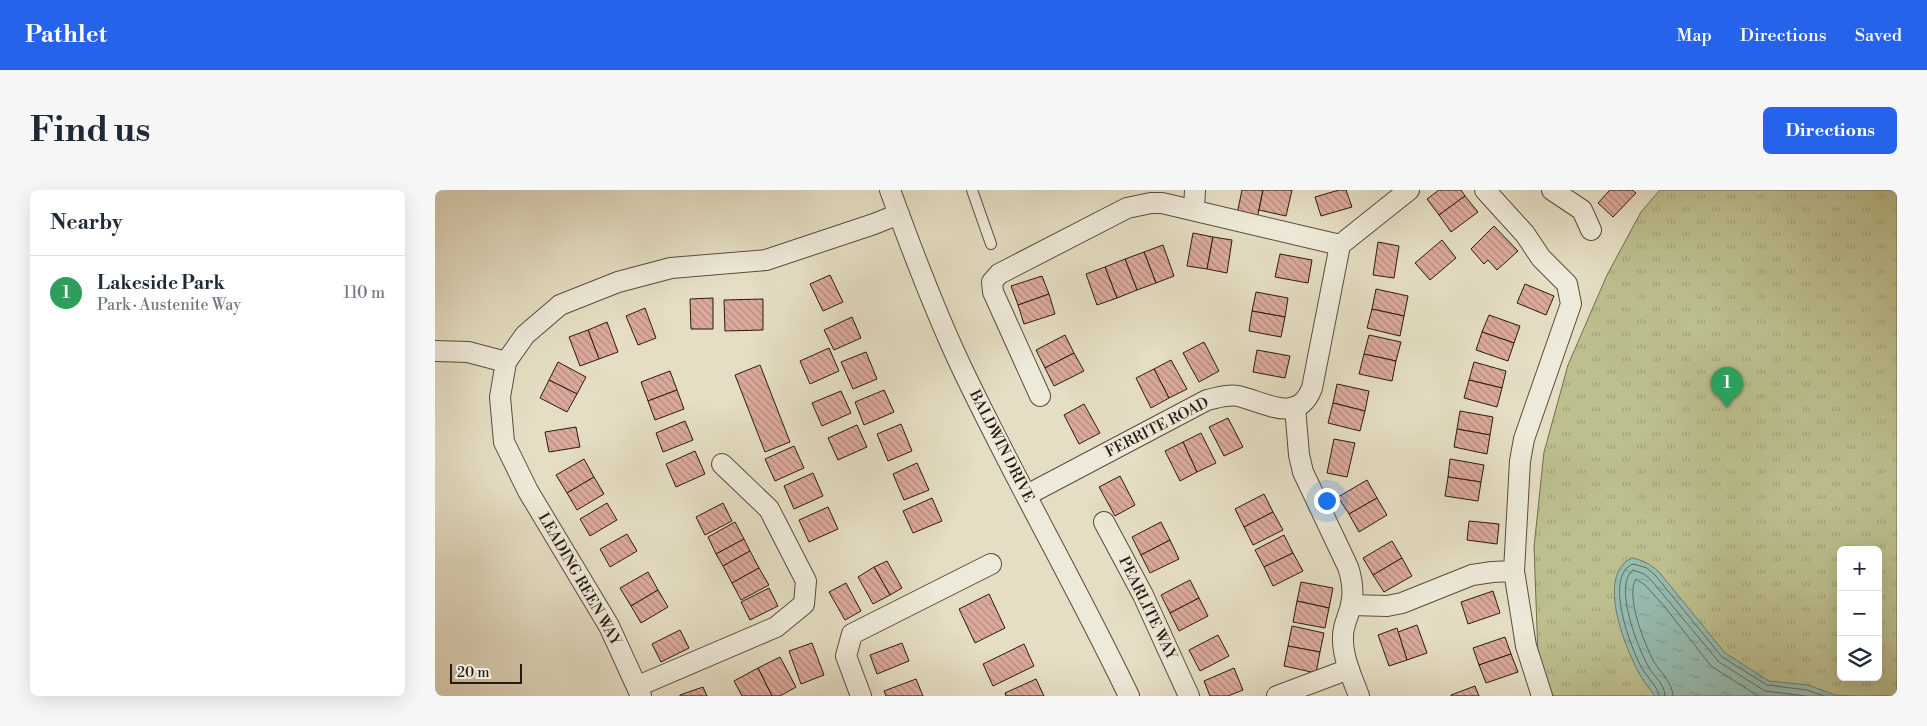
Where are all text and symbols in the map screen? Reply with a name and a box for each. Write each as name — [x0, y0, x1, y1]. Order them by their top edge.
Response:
text: Pathlet — [25, 20, 107, 50]
text: Map — [1676, 24, 1712, 47]
text: Directions — [1740, 24, 1827, 47]
text: Saved — [1855, 24, 1902, 47]
button: Directions — [1763, 107, 1897, 154]
text: Find us — [30, 109, 150, 152]
text: Nearby — [50, 210, 123, 236]
text: Lakeside Park — [97, 271, 225, 295]
text: 1 — [62, 283, 70, 303]
text: 110 m — [343, 283, 385, 303]
text: Park · Austenite Way — [97, 295, 241, 315]
pin: 1 — [1711, 367, 1743, 408]
street label: BALDWIN DRIVE — [965, 386, 1038, 506]
street label: FERRITE ROAD — [1102, 393, 1212, 462]
your location — [1314, 488, 1340, 514]
street label: LEADING REEN WAY — [534, 509, 626, 650]
map controls — [1837, 546, 1882, 681]
button: + — [1837, 546, 1882, 591]
street label: PEARLITE WAY — [1114, 553, 1181, 664]
button: − — [1837, 591, 1882, 636]
button: layers — [1837, 636, 1882, 681]
scale bar — [450, 661, 523, 684]
text: 20 m — [457, 664, 489, 682]

